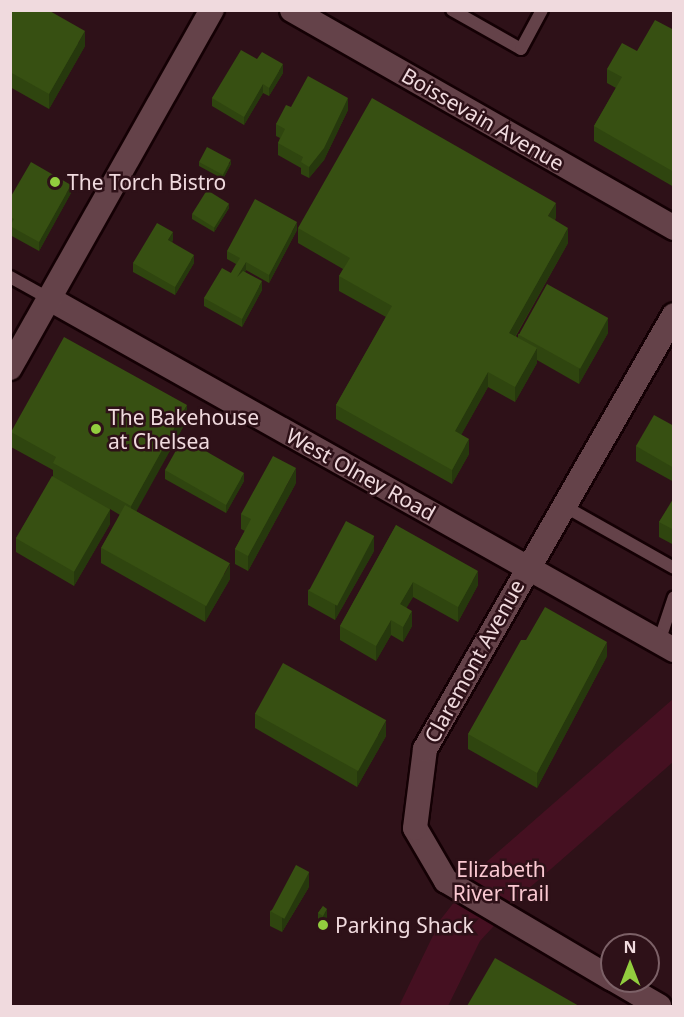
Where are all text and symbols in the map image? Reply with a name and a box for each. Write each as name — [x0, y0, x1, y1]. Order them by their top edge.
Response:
street label: Boissevain Avenue — [397, 62, 569, 176]
place label: The Torch Bistro — [67, 169, 226, 195]
marker: The Torch Bistro — [48, 175, 62, 189]
place label: The Bakehouse at Chelsea — [108, 404, 259, 454]
marker: The Bakehouse at Chelsea — [89, 422, 103, 436]
street label: West Olney Road — [282, 423, 440, 525]
street label: Claremont Avenue — [419, 575, 529, 747]
park label: Elizabeth River Trail — [453, 856, 549, 906]
place label: Parking Shack — [335, 912, 474, 938]
marker: Parking Shack — [316, 918, 330, 932]
north arrow — [600, 933, 660, 993]
text: N — [623, 936, 637, 958]

